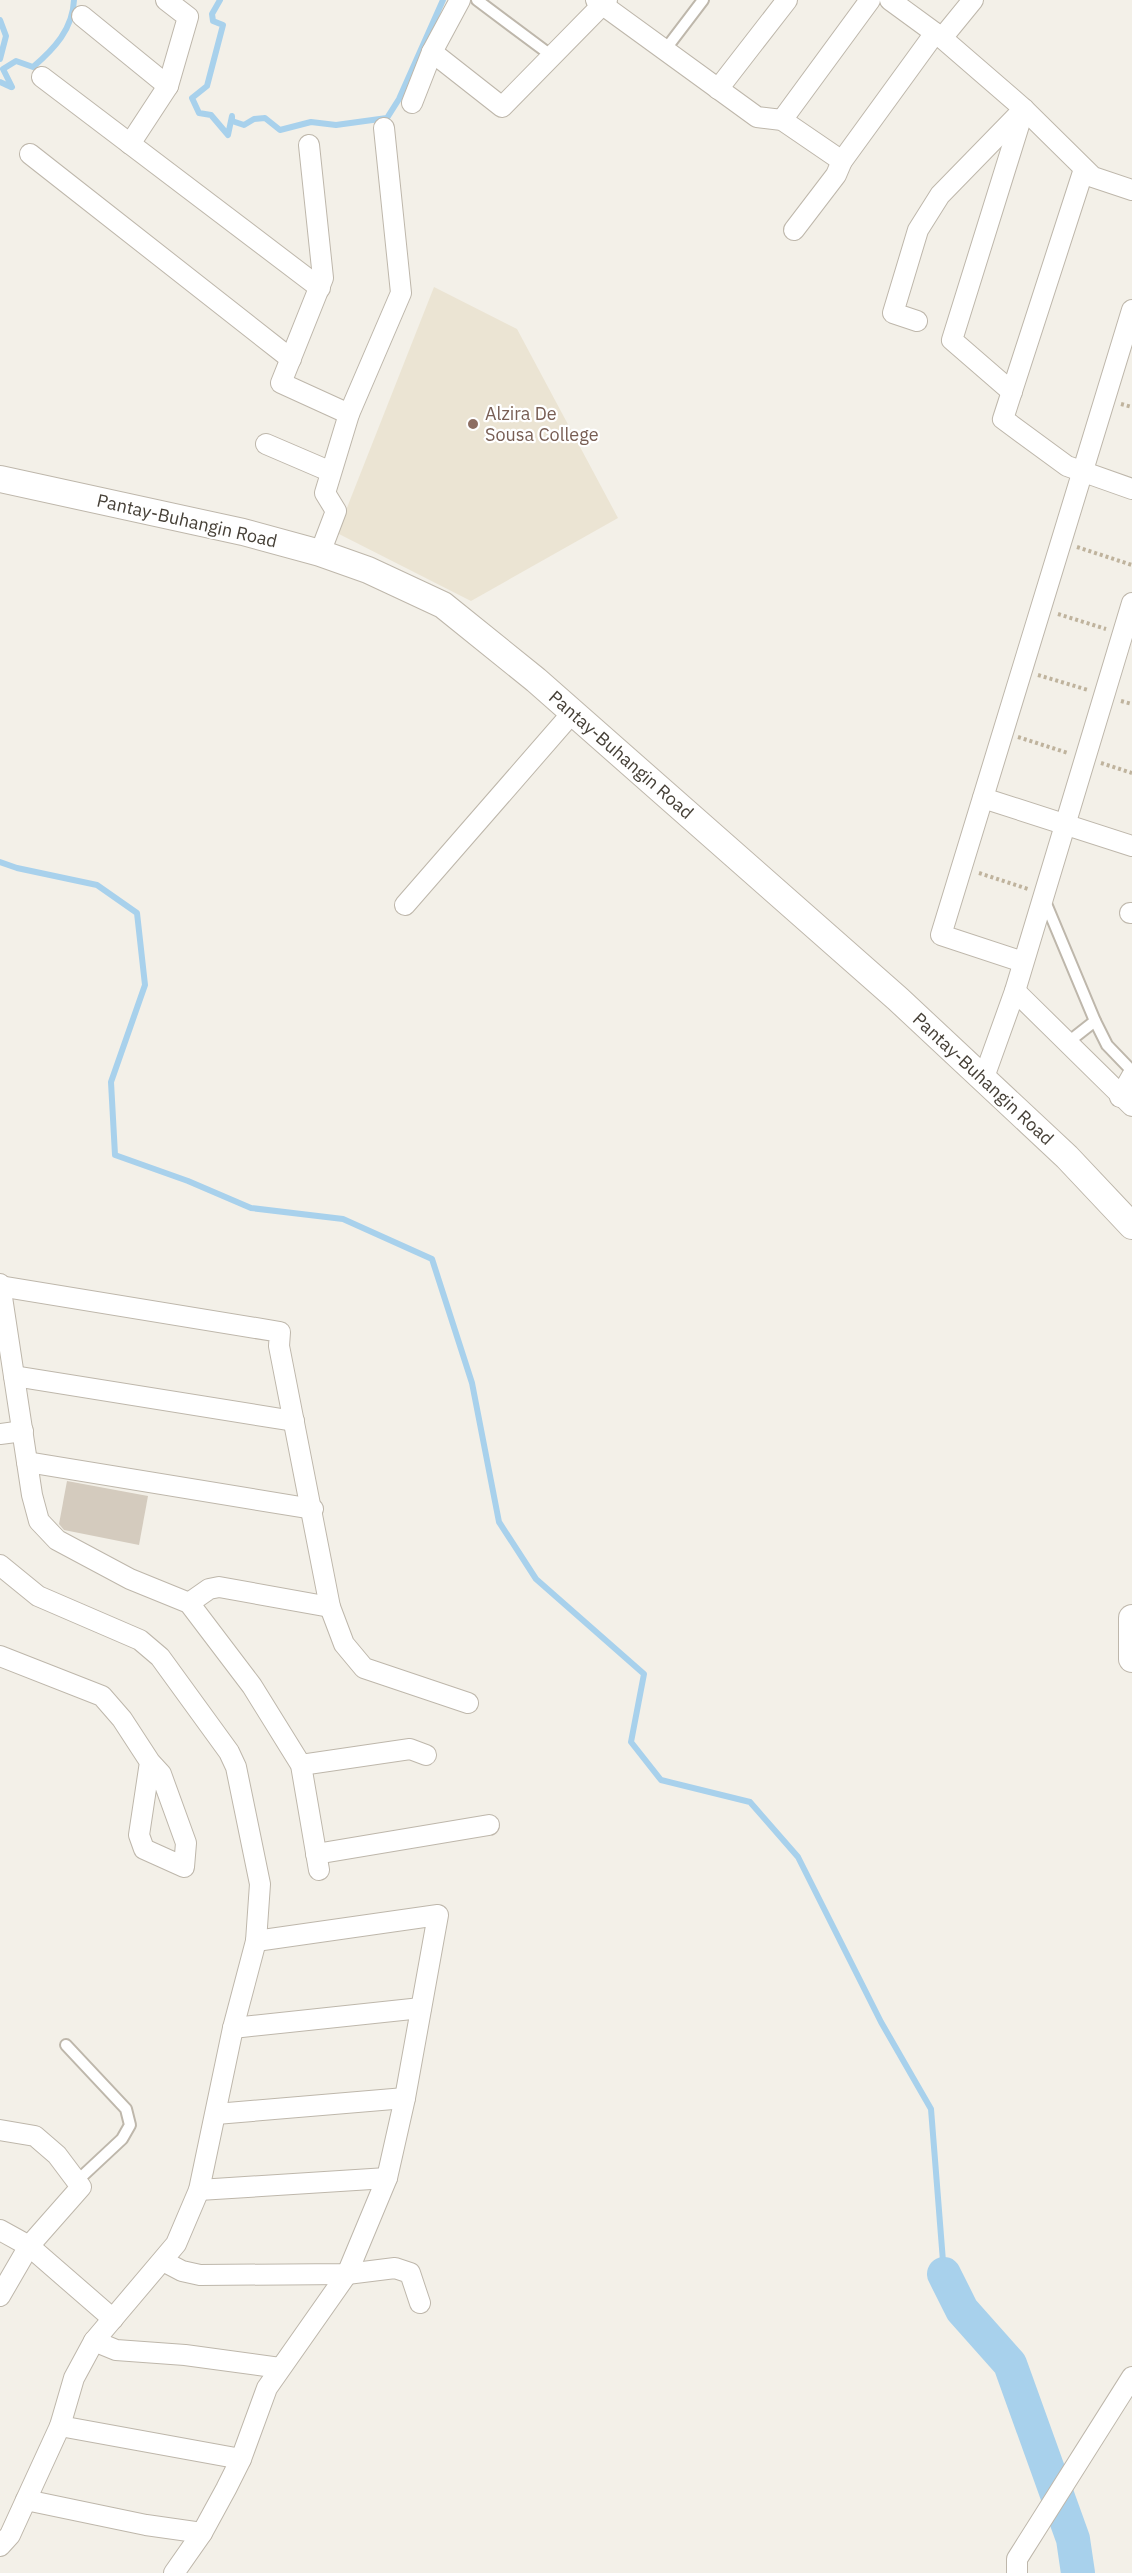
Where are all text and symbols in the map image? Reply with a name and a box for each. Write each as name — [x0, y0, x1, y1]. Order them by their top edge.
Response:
place label: Alzira De Sousa College — [485, 402, 599, 446]
marker: Alzira De Sousa College — [466, 417, 480, 431]
street label: Pantay-Buhangin Road — [95, 489, 279, 552]
street label: Pantay-Buhangin Road — [544, 685, 698, 824]
street label: Pantay-Buhangin Road — [908, 1007, 1059, 1150]

